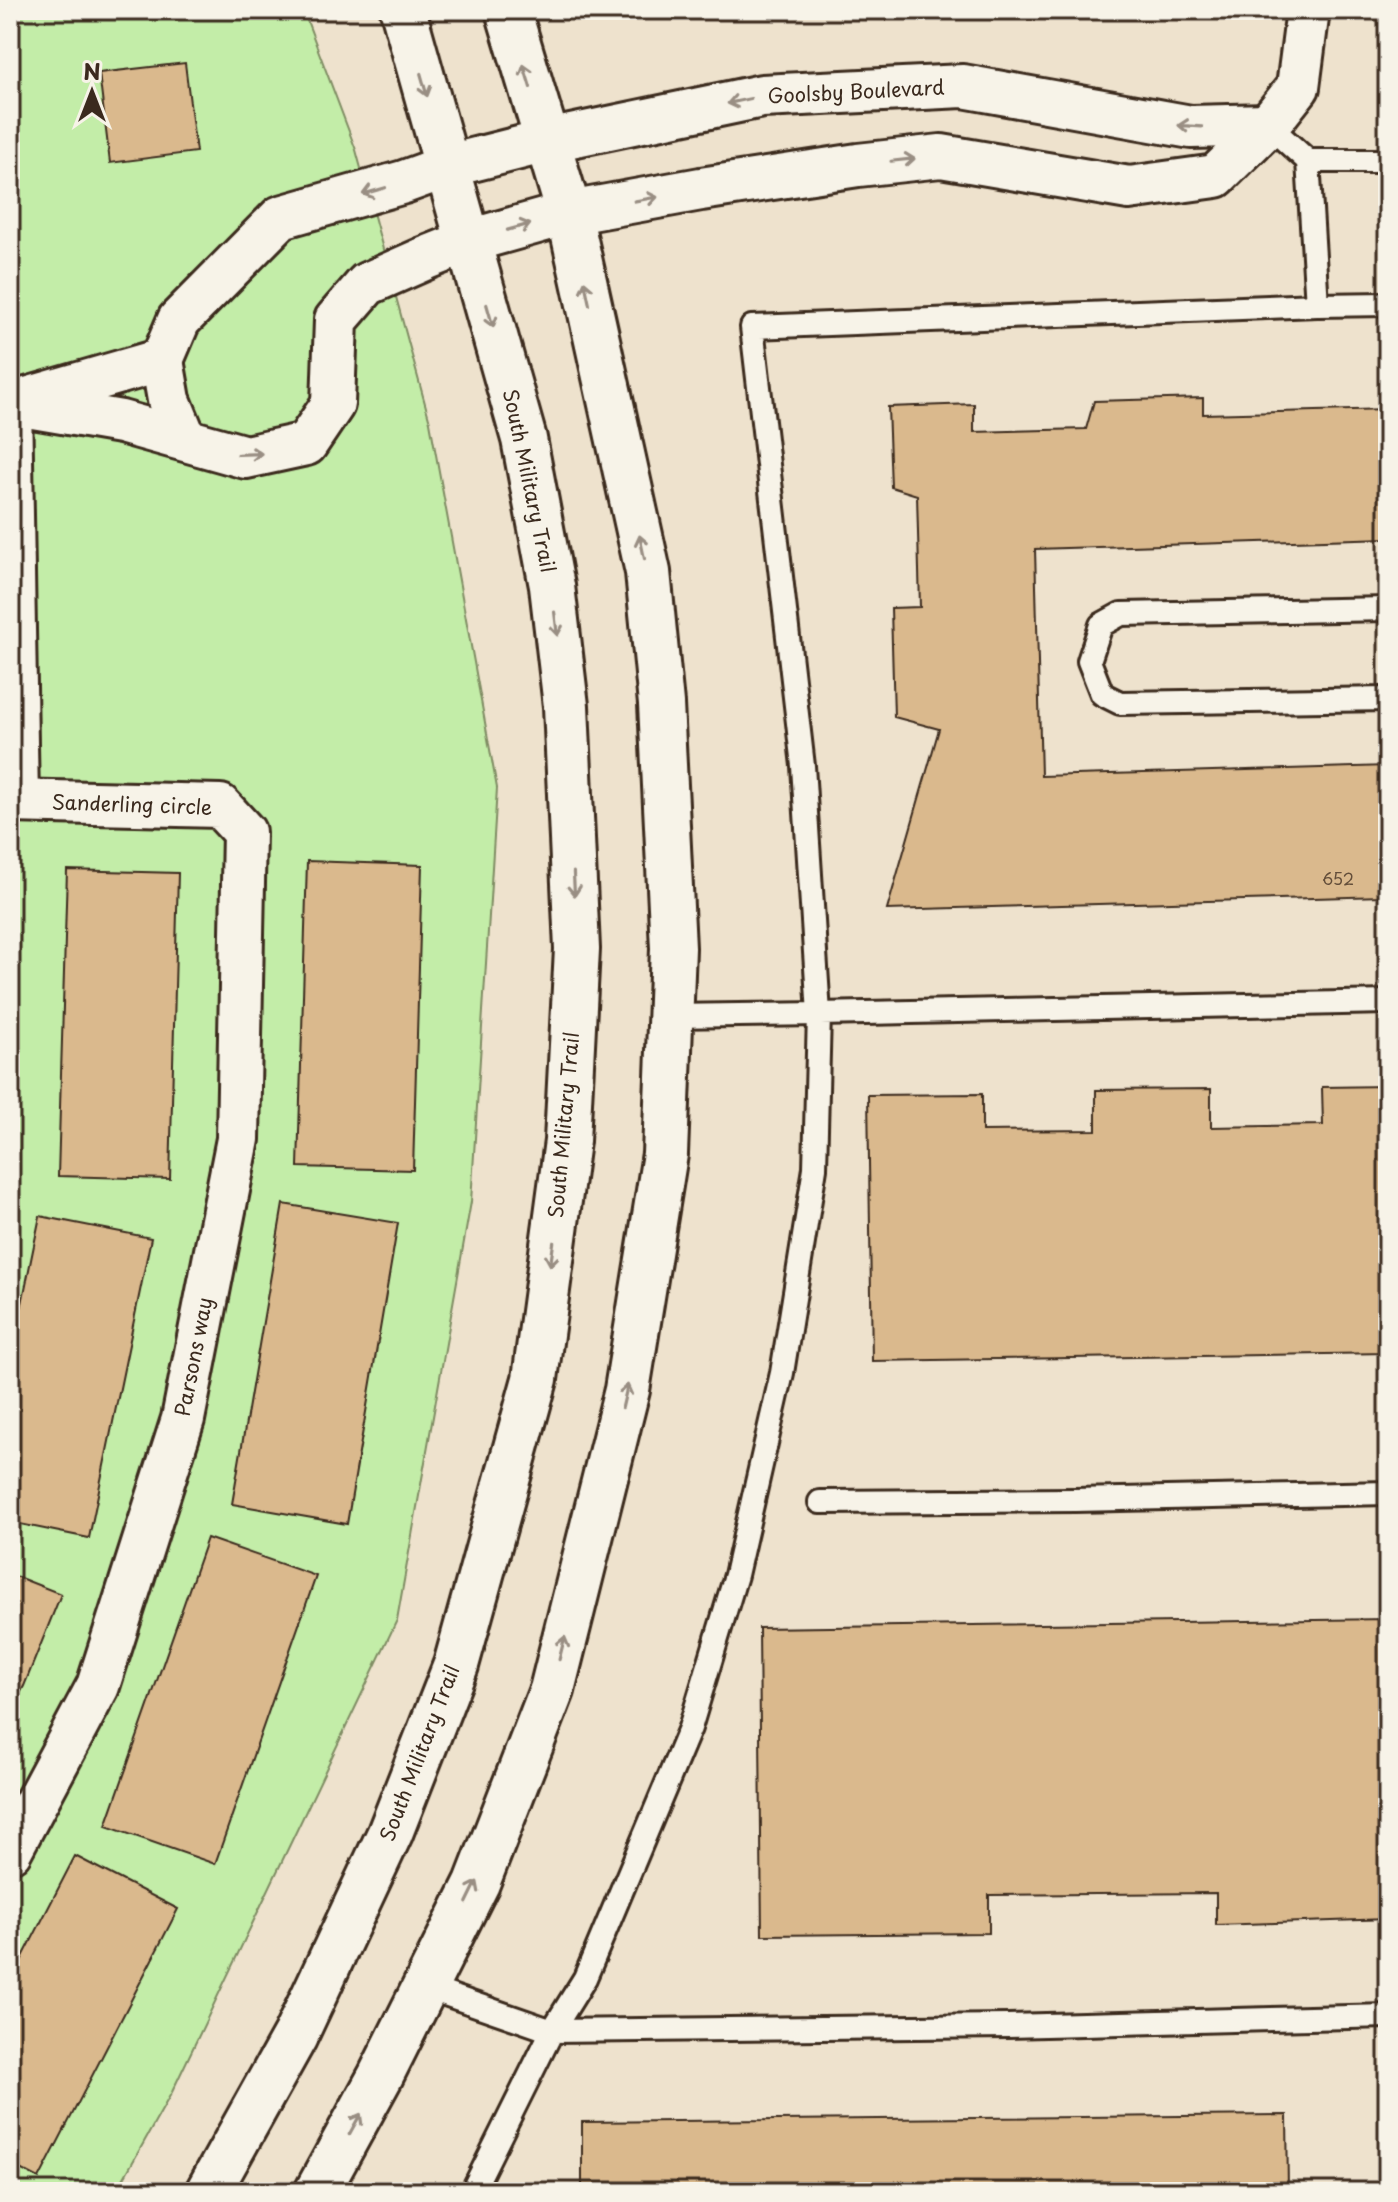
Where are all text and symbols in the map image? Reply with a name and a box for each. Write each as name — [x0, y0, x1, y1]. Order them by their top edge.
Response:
north arrow — [52, 52, 132, 132]
text: N — [83, 54, 101, 87]
one-way arrow — [519, 63, 534, 89]
street label: Goolsby Boulevard — [767, 71, 945, 111]
one-way arrow — [418, 72, 432, 97]
one-way arrow — [726, 94, 752, 109]
one-way arrow — [1177, 118, 1204, 133]
one-way arrow — [889, 153, 916, 168]
one-way arrow — [361, 184, 387, 199]
one-way arrow — [633, 191, 658, 206]
one-way arrow — [506, 219, 532, 234]
one-way arrow — [579, 281, 594, 307]
one-way arrow — [483, 303, 498, 329]
street label: South Military Trail — [496, 386, 564, 575]
one-way arrow — [237, 446, 263, 461]
one-way arrow — [634, 535, 649, 561]
one-way arrow — [549, 611, 564, 637]
street label: Sanderling circle — [51, 786, 213, 822]
house number: 652 — [1322, 866, 1354, 890]
one-way arrow — [567, 870, 582, 897]
street label: South Military Trail — [540, 1031, 586, 1219]
one-way arrow — [544, 1241, 559, 1266]
street label: Parsons way — [167, 1295, 219, 1419]
one-way arrow — [618, 1384, 633, 1409]
one-way arrow — [556, 1636, 571, 1662]
street label: South Military Trail — [372, 1660, 467, 1845]
one-way arrow — [465, 1880, 480, 1904]
one-way arrow — [348, 2112, 363, 2136]

